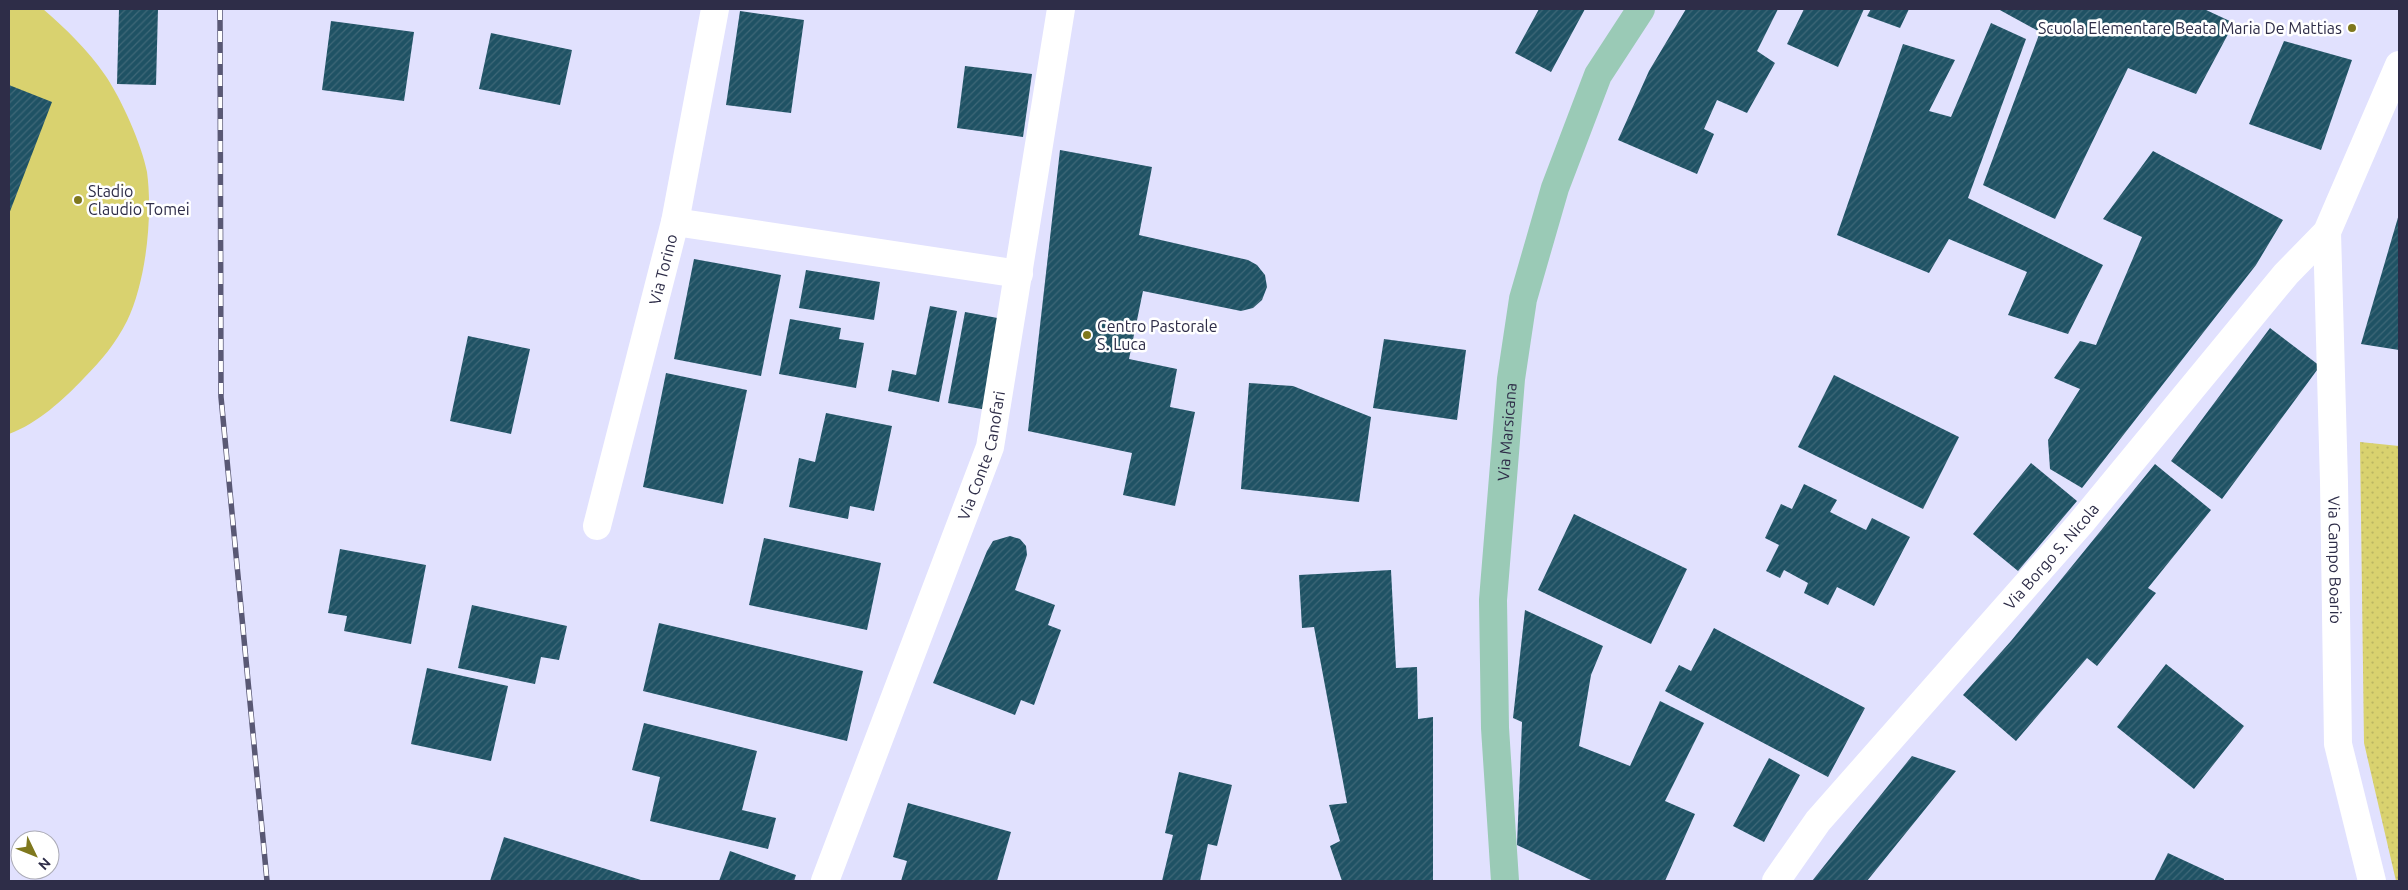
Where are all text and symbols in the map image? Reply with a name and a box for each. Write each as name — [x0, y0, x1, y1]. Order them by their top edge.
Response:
place label: Scuola Elementare Beata Maria De Mattias — [2038, 19, 2342, 37]
marker: Scuola Elementare Beata Maria De Mattias — [2346, 22, 2358, 34]
place label: Stadio Claudio Tomei — [88, 182, 190, 218]
marker: Stadio Claudio Tomei — [72, 194, 84, 206]
street label: Via Torino — [645, 232, 681, 307]
place label: Centro Pastorale S. Luca — [1097, 317, 1218, 353]
marker: Centro Pastorale S. Luca — [1081, 329, 1093, 341]
street label: Via Marsicana — [1494, 382, 1520, 482]
street label: Via Conte Canofari — [954, 389, 1008, 523]
street label: Via Campo Boario — [2325, 496, 2345, 624]
street label: Via Borgo S. Nicola — [2000, 500, 2102, 613]
north arrow — [10, 830, 60, 880]
text: N — [35, 855, 54, 873]

